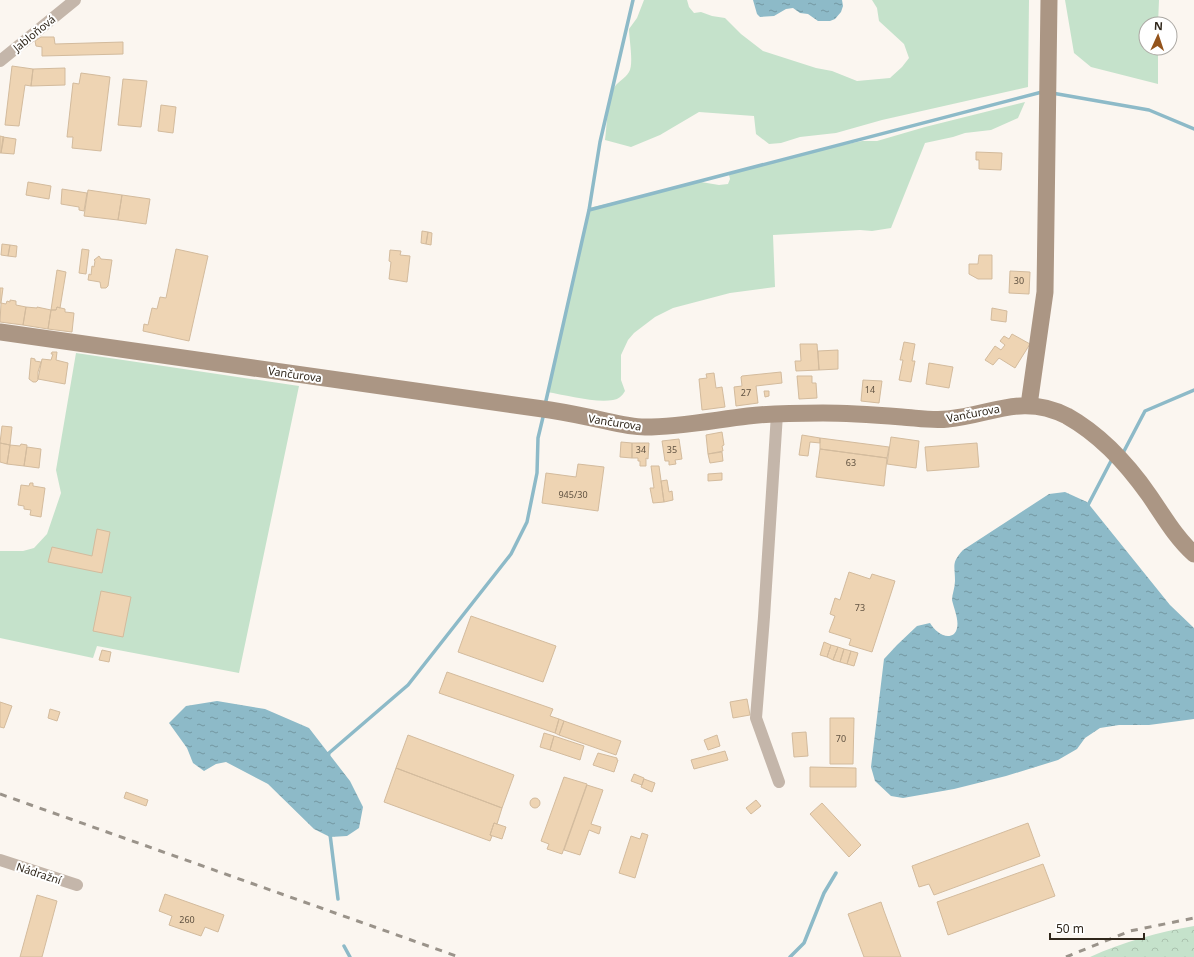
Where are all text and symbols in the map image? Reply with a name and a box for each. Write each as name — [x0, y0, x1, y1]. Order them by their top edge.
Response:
street label: Jabloňová — [9, 11, 58, 55]
north arrow — [1138, 16, 1178, 56]
text: N — [1154, 18, 1163, 33]
house number: 30 — [1014, 274, 1024, 287]
street label: Vančurova — [267, 363, 323, 385]
house number: 14 — [865, 383, 875, 396]
house number: 27 — [741, 386, 751, 399]
street label: Vančurova — [945, 400, 1001, 426]
street label: Vančurova — [587, 410, 643, 434]
house number: 34 — [636, 443, 646, 456]
house number: 35 — [667, 443, 677, 456]
house number: 63 — [846, 456, 856, 469]
house number: 945/30 — [558, 488, 588, 501]
house number: 73 — [855, 601, 865, 614]
house number: 70 — [836, 732, 846, 745]
street label: Nádražní — [15, 859, 65, 888]
house number: 260 — [179, 913, 195, 926]
scale bar — [1050, 915, 1144, 941]
text: 50 m — [1056, 920, 1084, 937]

